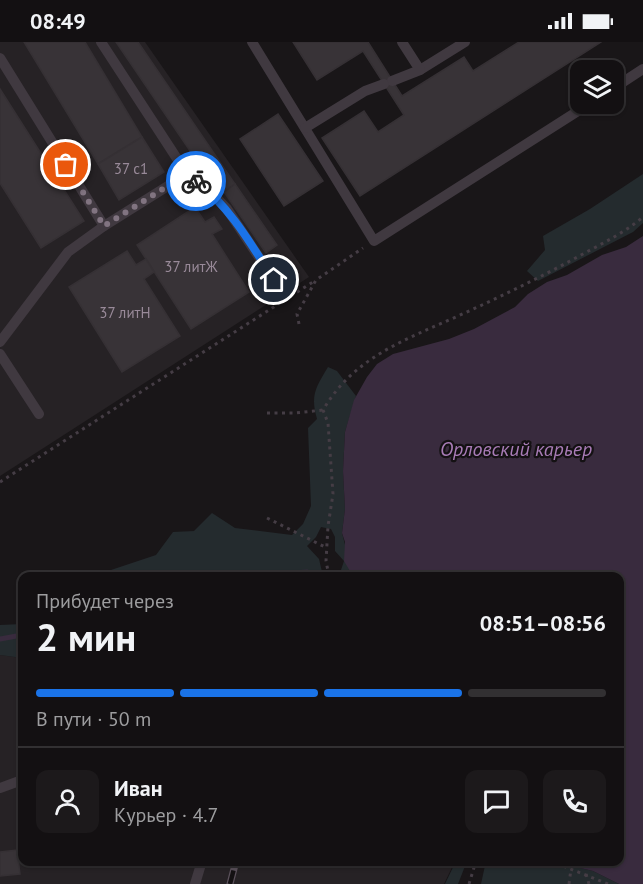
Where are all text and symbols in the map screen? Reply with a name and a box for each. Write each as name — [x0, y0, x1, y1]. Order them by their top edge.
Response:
text: 08:49 — [30, 7, 86, 35]
map controls — [570, 60, 624, 114]
button: layers — [570, 60, 624, 114]
pin — [40, 139, 91, 190]
icon: bag — [49, 148, 82, 181]
courier — [166, 151, 226, 211]
house number: 37 с1 — [114, 159, 148, 178]
icon: bike — [180, 165, 213, 198]
pin — [248, 254, 299, 305]
house number: 37 литЖ — [164, 257, 219, 276]
icon: home — [257, 263, 290, 296]
house number: 37 литН — [99, 303, 151, 322]
water label: Орловский карьер — [440, 436, 592, 462]
text: Прибудет через — [36, 588, 174, 614]
text: 08:51–08:56 — [480, 609, 606, 637]
text: 2 мин — [36, 611, 136, 662]
text: В пути · 50 m — [36, 706, 151, 732]
button: person — [36, 770, 99, 833]
button: chat — [465, 770, 528, 833]
button: phone — [543, 770, 606, 833]
text: Иван — [114, 774, 163, 802]
text: Курьер · 4.7 — [114, 802, 218, 828]

